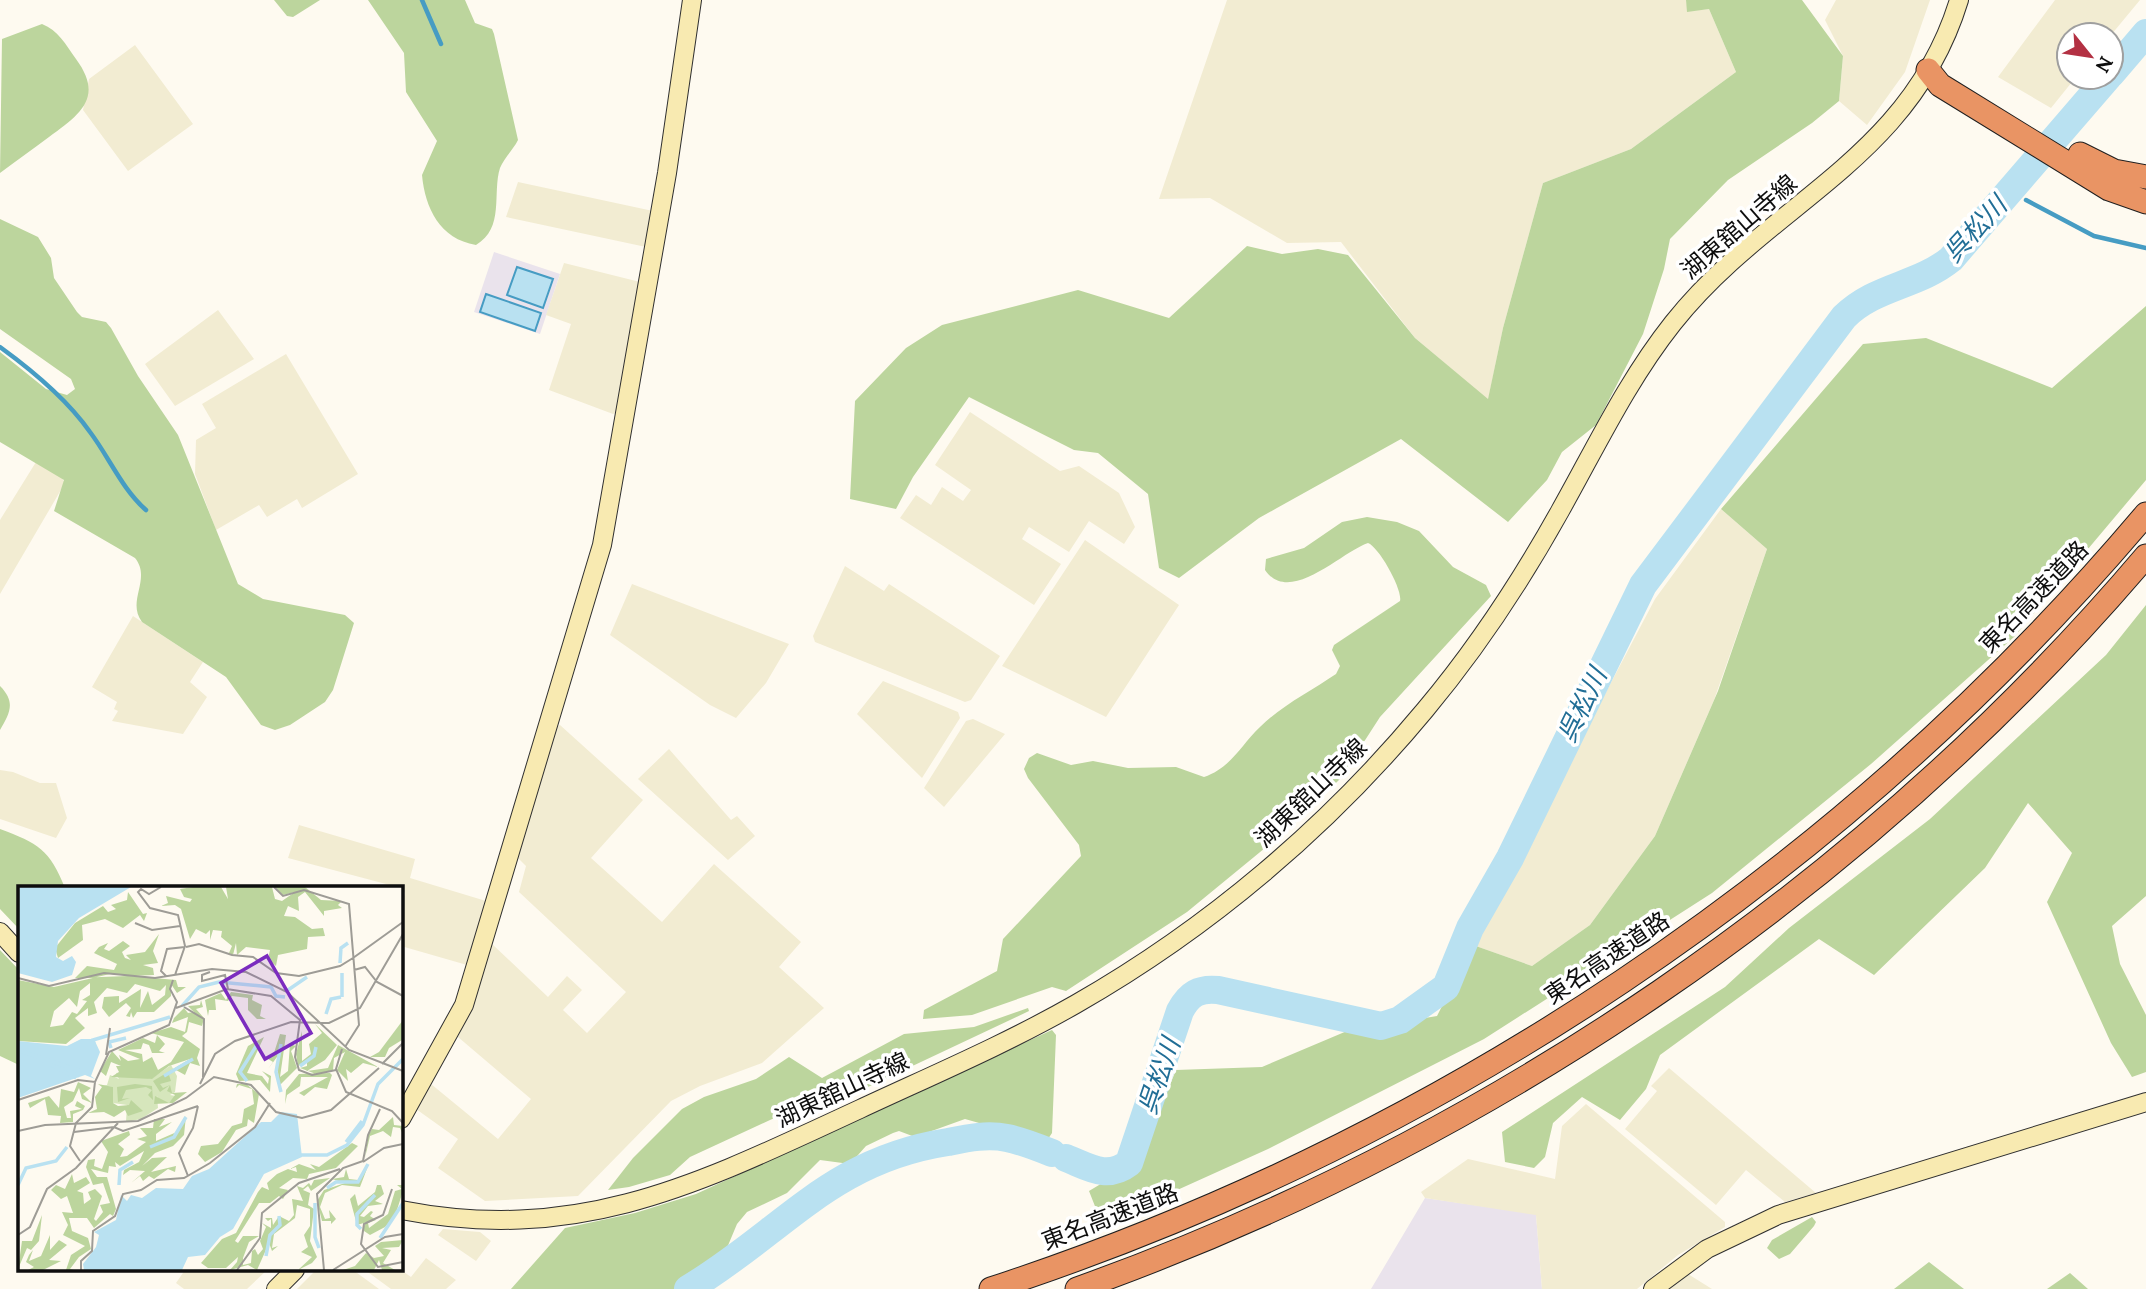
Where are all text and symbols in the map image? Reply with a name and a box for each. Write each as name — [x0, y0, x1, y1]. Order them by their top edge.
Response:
north arrow — [2055, 21, 2125, 91]
text: N — [2091, 52, 2119, 77]
street label: 湖東舘山寺線 — [1674, 168, 1803, 286]
water label: 呉松川 — [1936, 187, 2015, 268]
street label: 東名高速道路 — [1972, 534, 2095, 659]
water label: 呉松川 — [1550, 660, 1615, 747]
street label: 湖東舘山寺線 — [1248, 731, 1373, 854]
inset map — [18, 886, 402, 1272]
street label: 東名高速道路 — [1538, 904, 1675, 1011]
water label: 呉松川 — [1130, 1031, 1188, 1118]
street label: 湖東舘山寺線 — [770, 1045, 914, 1134]
street label: 東名高速道路 — [1037, 1176, 1183, 1257]

